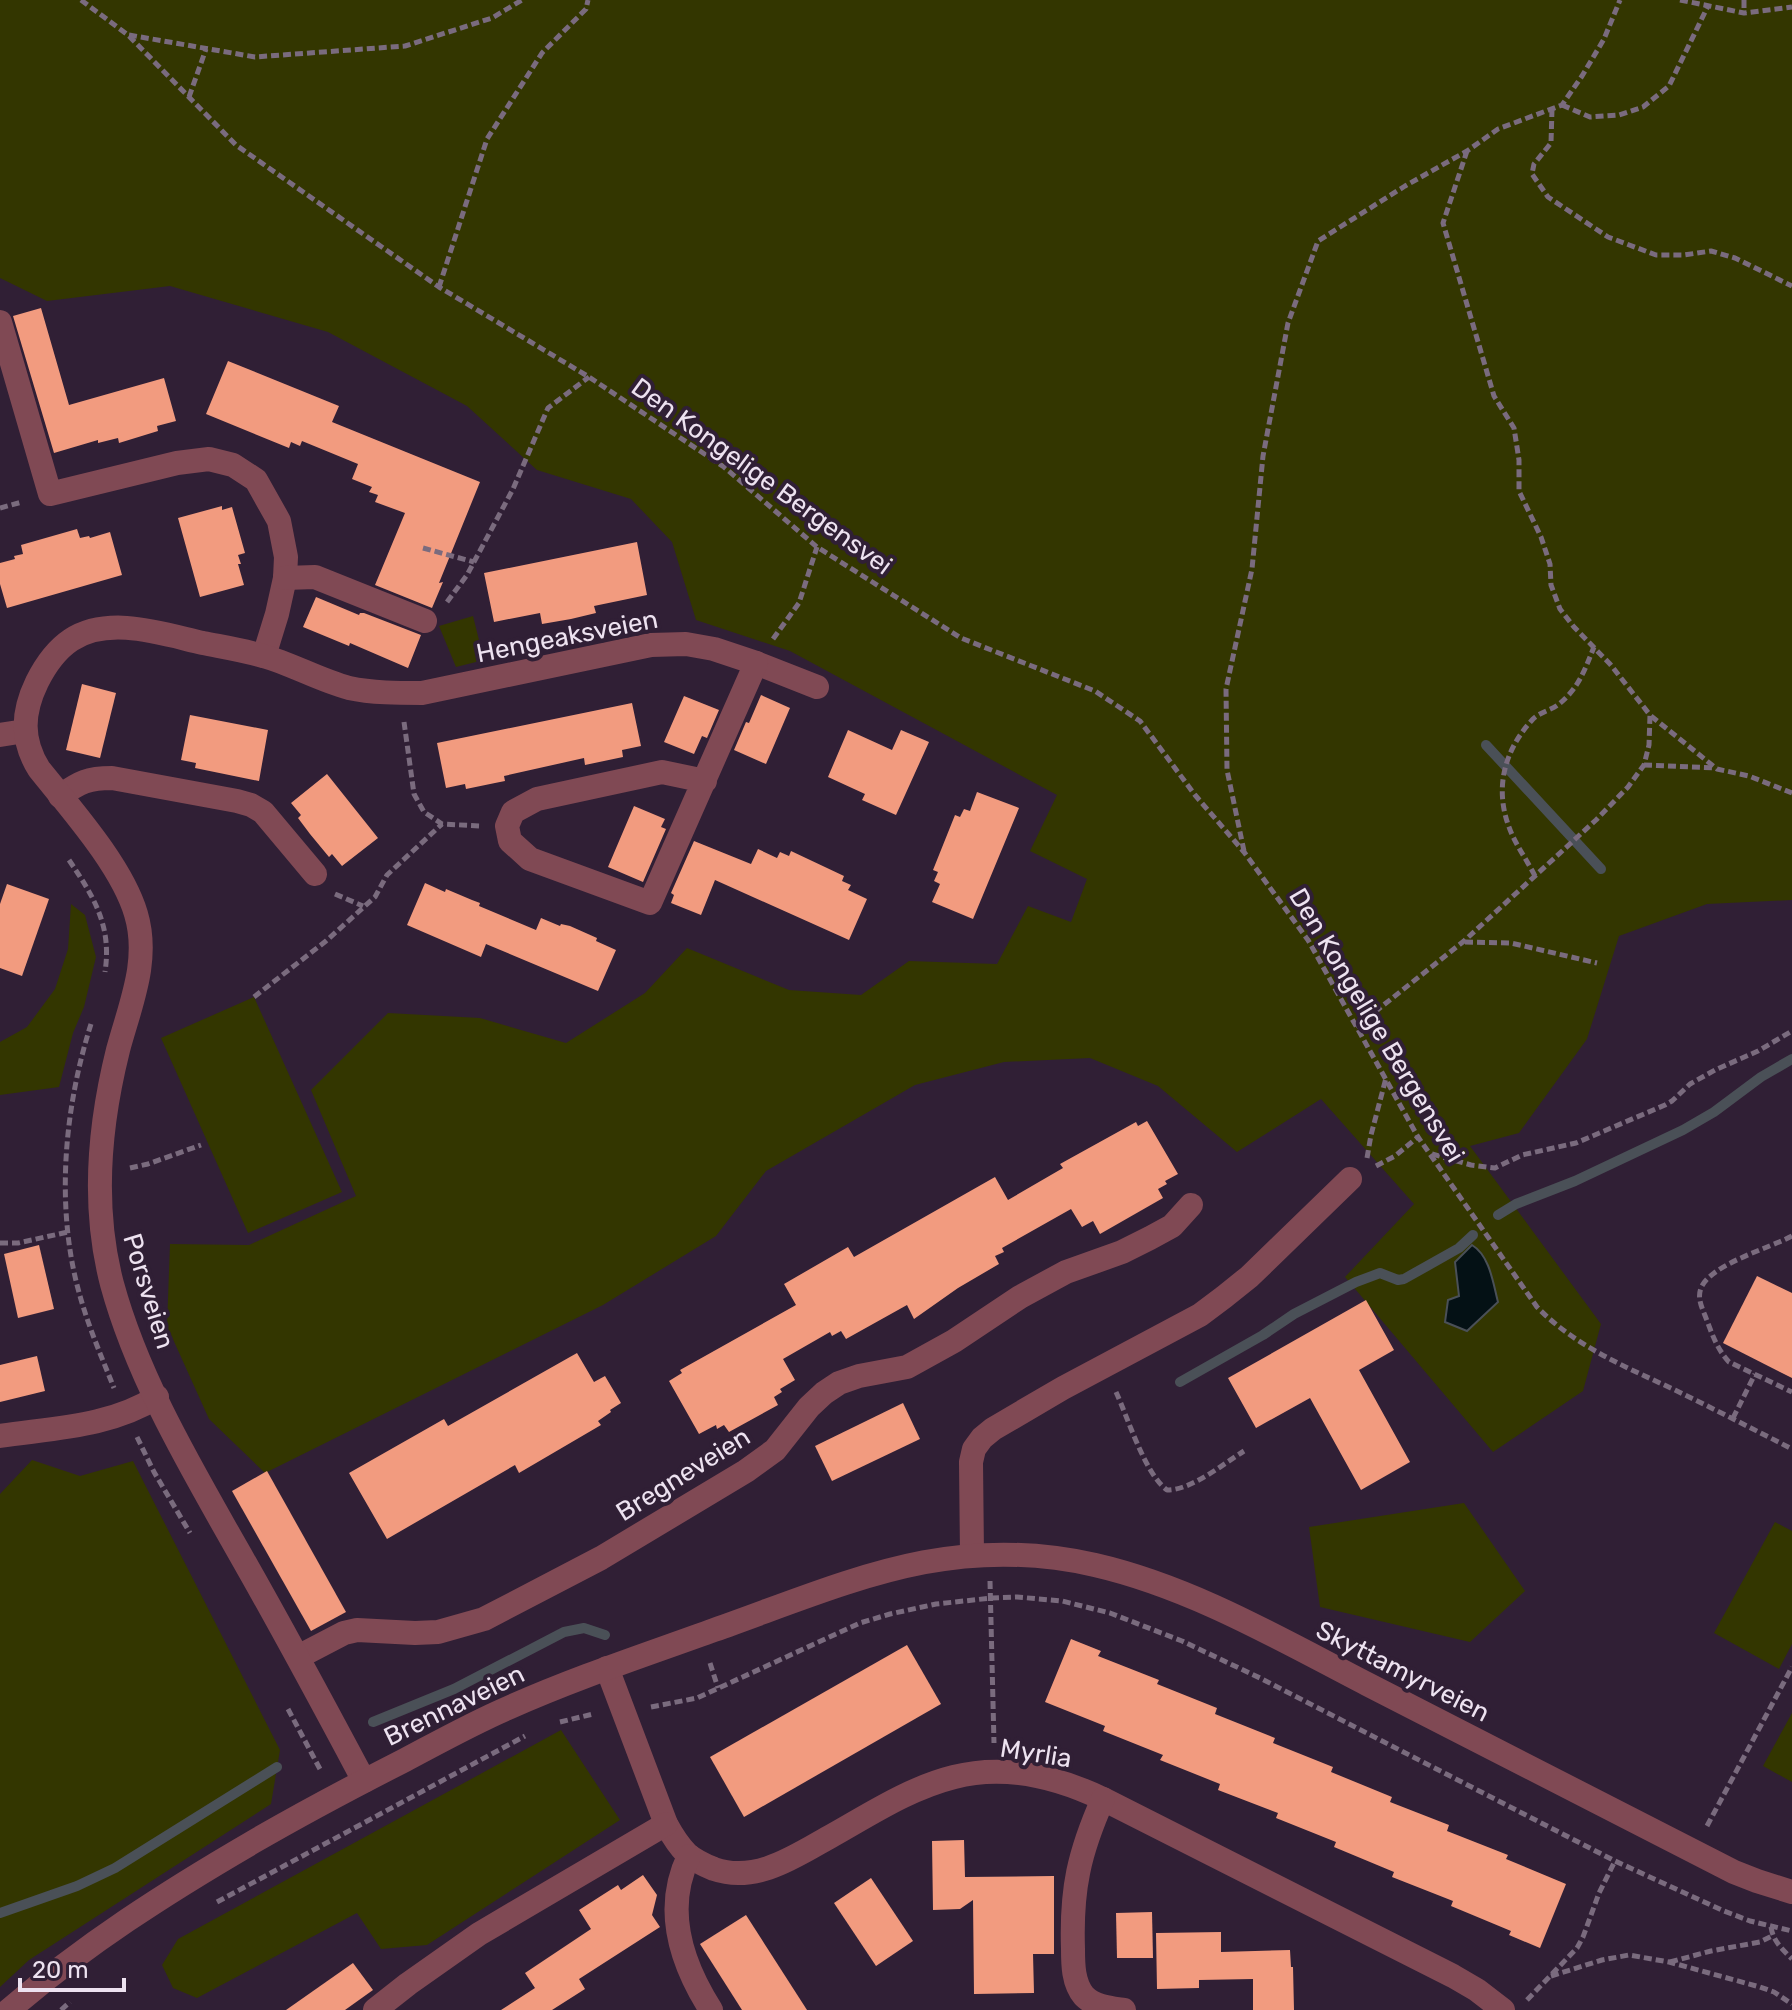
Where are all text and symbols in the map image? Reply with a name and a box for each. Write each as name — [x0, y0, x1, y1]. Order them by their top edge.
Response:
street label: Den Kongelige Bergensvei — [625, 372, 898, 581]
street label: Hengeaksveien — [474, 604, 661, 669]
street label: Den Kongelige Bergensvei — [1282, 883, 1471, 1168]
street label: Porsveien — [116, 1230, 181, 1353]
street label: Bregneveien — [611, 1421, 756, 1528]
street label: Skyttamyrveien — [1311, 1614, 1495, 1729]
street label: Brennaveien — [379, 1658, 529, 1753]
street label: Myrlia — [998, 1733, 1074, 1774]
scale bar — [20, 1942, 124, 1992]
text: 20 m — [32, 1956, 89, 1984]

